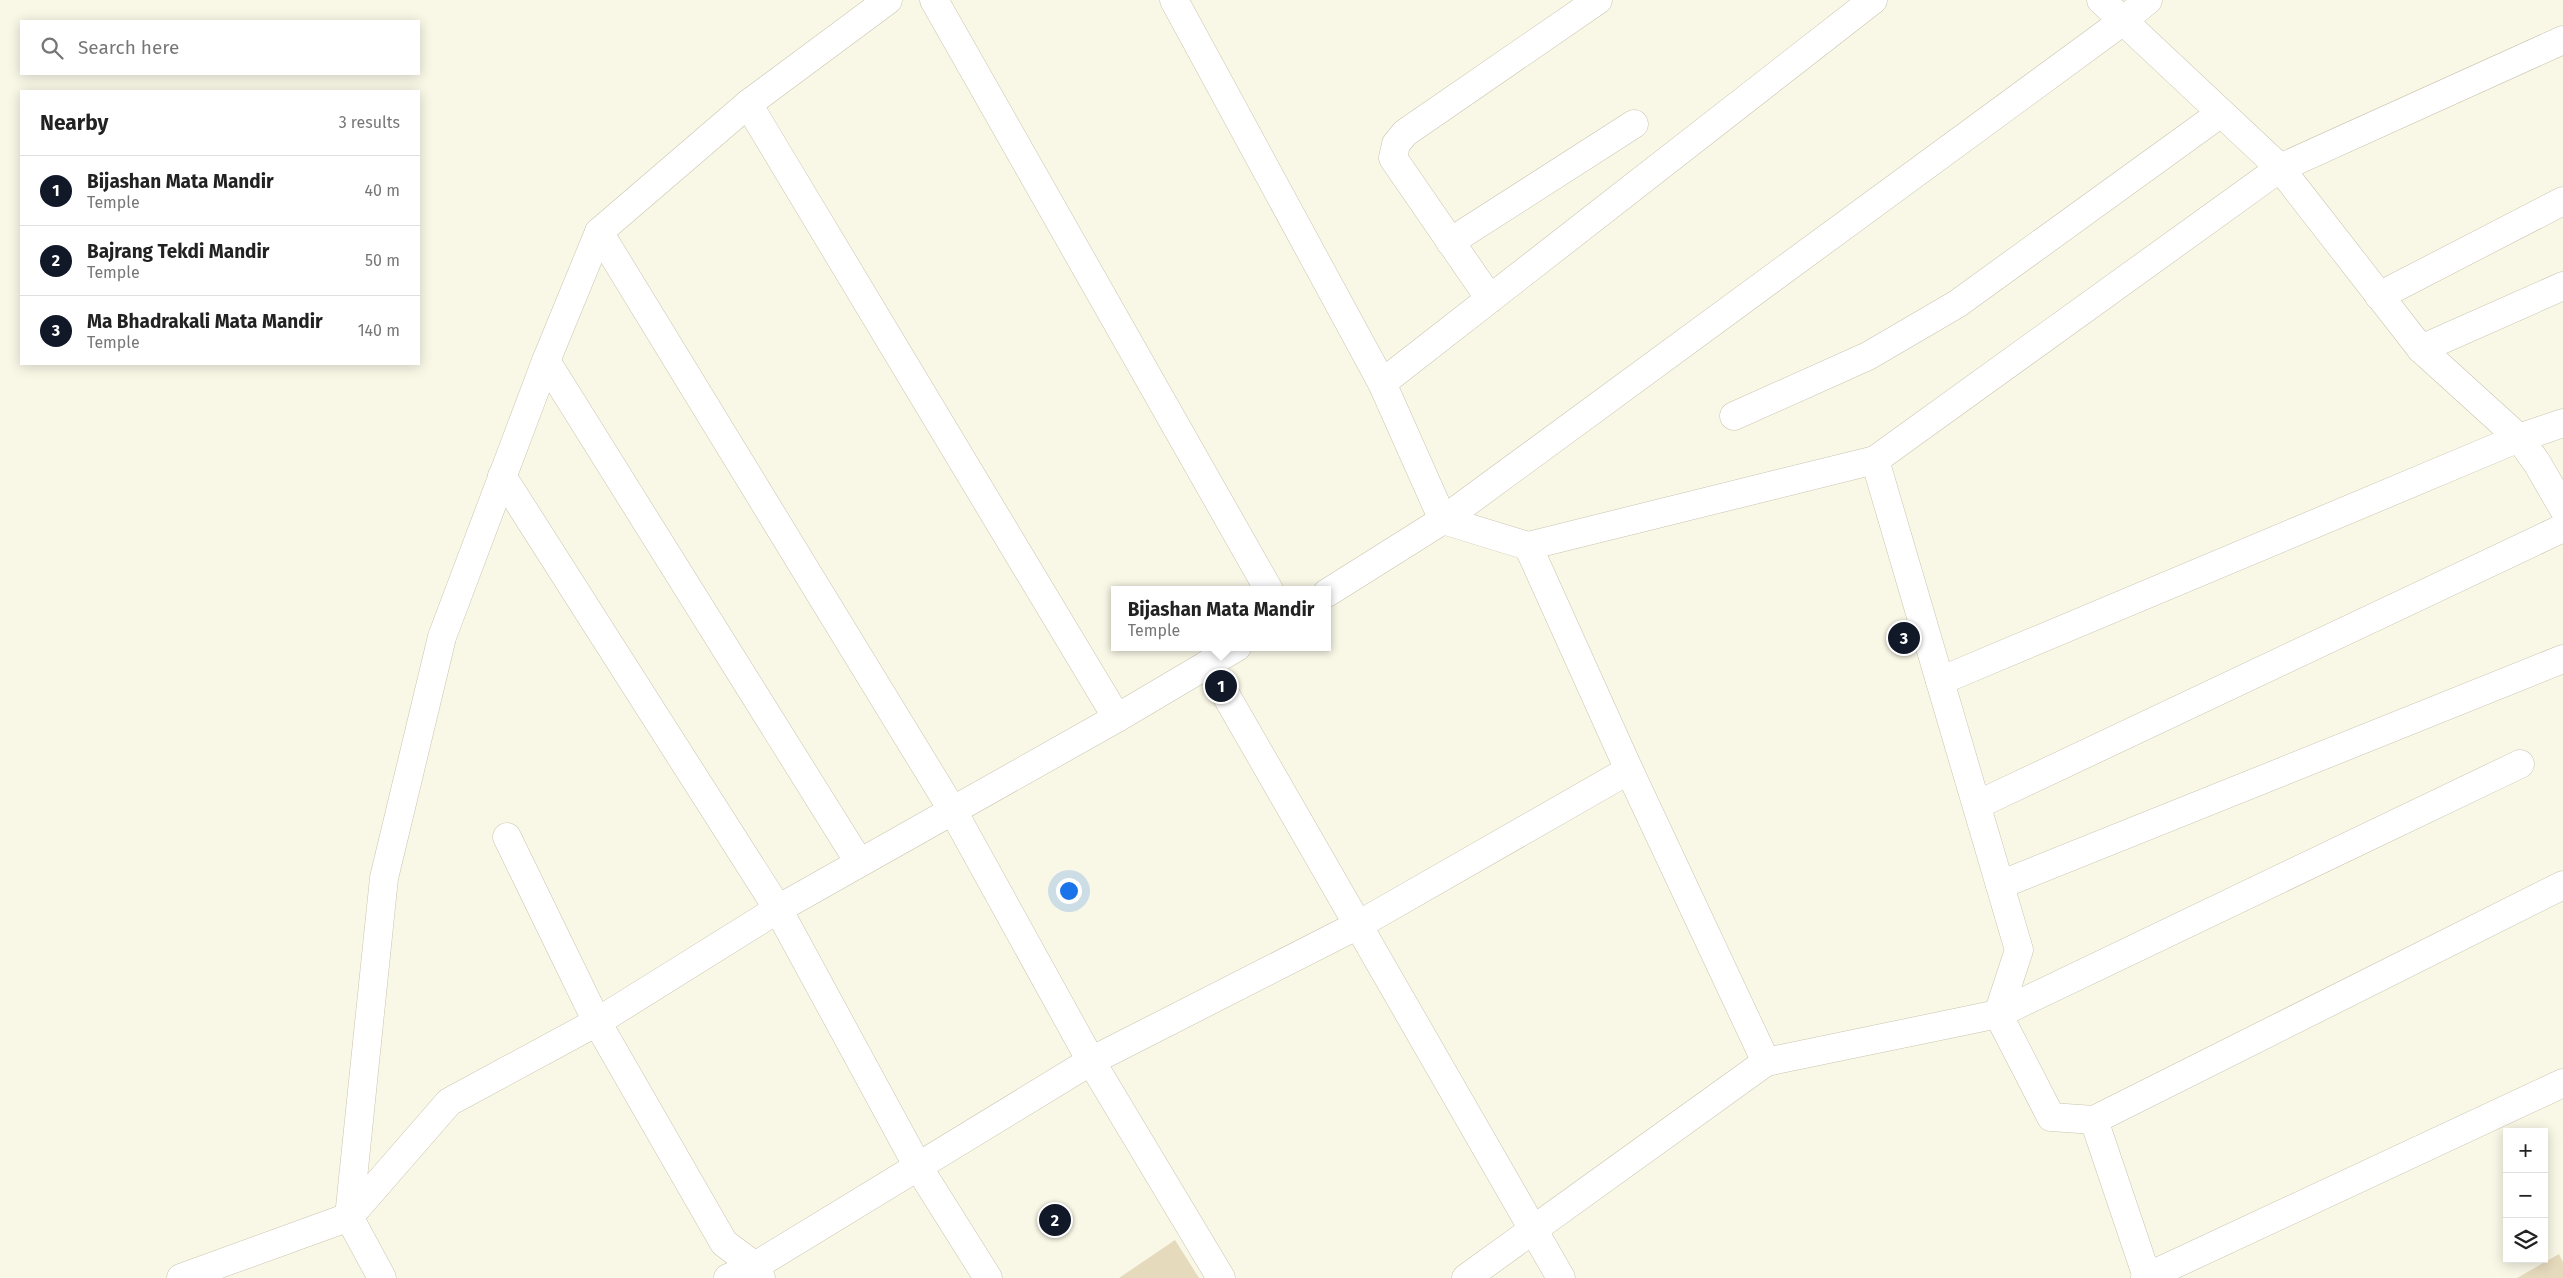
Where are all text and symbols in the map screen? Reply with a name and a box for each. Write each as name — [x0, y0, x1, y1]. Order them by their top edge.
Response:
search box — [20, 20, 420, 75]
icon: search — [38, 34, 66, 62]
text: Search here — [78, 36, 179, 59]
text: Nearby — [40, 110, 108, 136]
text: 3 results — [339, 113, 400, 132]
text: Bijashan Mata Mandir — [87, 170, 274, 193]
text: 1 — [52, 181, 60, 200]
text: 40 m — [365, 181, 400, 200]
text: Temple — [87, 193, 140, 212]
text: Bajrang Tekdi Mandir — [87, 240, 269, 263]
text: 2 — [52, 251, 60, 270]
text: 50 m — [365, 251, 400, 270]
text: Temple — [87, 263, 140, 282]
text: Ma Bhadrakali Mata Mandir — [87, 310, 323, 333]
text: 3 — [52, 321, 60, 340]
text: 140 m — [358, 321, 400, 340]
text: Temple — [87, 333, 140, 352]
popup — [1111, 586, 1331, 651]
text: Bijashan Mata Mandir — [1128, 598, 1314, 621]
pin: 3 — [1888, 619, 1920, 657]
text: Temple — [1128, 621, 1180, 640]
pin: 1 — [1205, 667, 1237, 705]
your location — [1056, 878, 1082, 904]
map controls — [2503, 1128, 2548, 1263]
button: + — [2503, 1128, 2548, 1173]
button: − — [2503, 1173, 2548, 1218]
pin: 2 — [1039, 1201, 1071, 1239]
button: layers — [2503, 1218, 2548, 1263]

